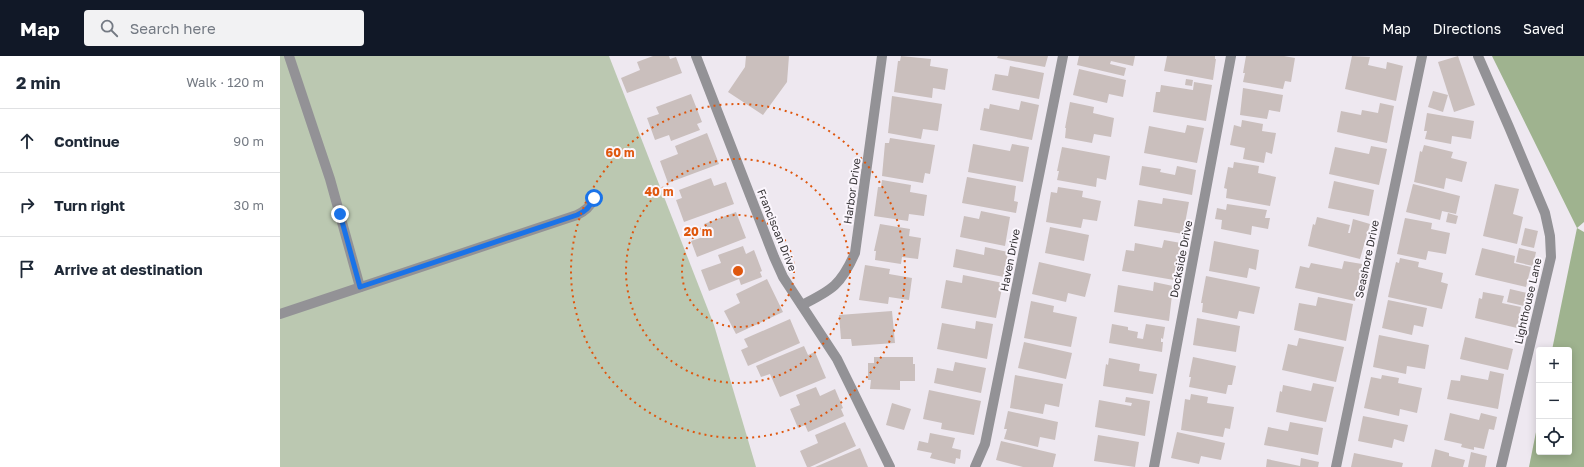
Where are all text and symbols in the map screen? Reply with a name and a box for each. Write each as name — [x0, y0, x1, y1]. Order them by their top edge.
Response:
search box — [84, 10, 364, 46]
text: Map — [20, 17, 60, 40]
icon: search — [98, 17, 120, 39]
text: Search here — [130, 19, 216, 37]
text: Map — [1382, 20, 1411, 37]
text: Directions — [1433, 20, 1501, 37]
text: Saved — [1523, 20, 1564, 37]
text: 2 min — [16, 72, 60, 93]
text: Walk · 120 m — [186, 74, 264, 90]
icon: ahead — [16, 130, 38, 152]
text: Continue — [54, 132, 120, 150]
text: 90 m — [233, 133, 264, 149]
text: 60 m — [606, 145, 634, 160]
street label: Harbor Drive — [840, 157, 863, 225]
text: 40 m — [645, 184, 673, 199]
street label: Franciscan Drive — [755, 187, 800, 273]
route start — [585, 189, 603, 207]
icon: right — [16, 194, 38, 216]
text: Turn right — [54, 196, 125, 214]
text: 30 m — [234, 197, 264, 213]
route end — [331, 205, 349, 223]
street label: Dockside Drive — [1167, 219, 1194, 299]
street label: Seashore Drive — [1352, 219, 1381, 299]
text: 20 m — [684, 224, 712, 239]
street label: Haven Drive — [997, 228, 1022, 292]
street label: Lighthouse Lane — [1511, 257, 1544, 345]
icon: arrive — [16, 258, 38, 280]
text: Arrive at destination — [54, 260, 203, 278]
centre of rings — [731, 264, 745, 278]
map controls — [1536, 347, 1572, 455]
button: + — [1536, 347, 1572, 383]
button: − — [1536, 383, 1572, 419]
button: locate — [1536, 419, 1572, 455]

